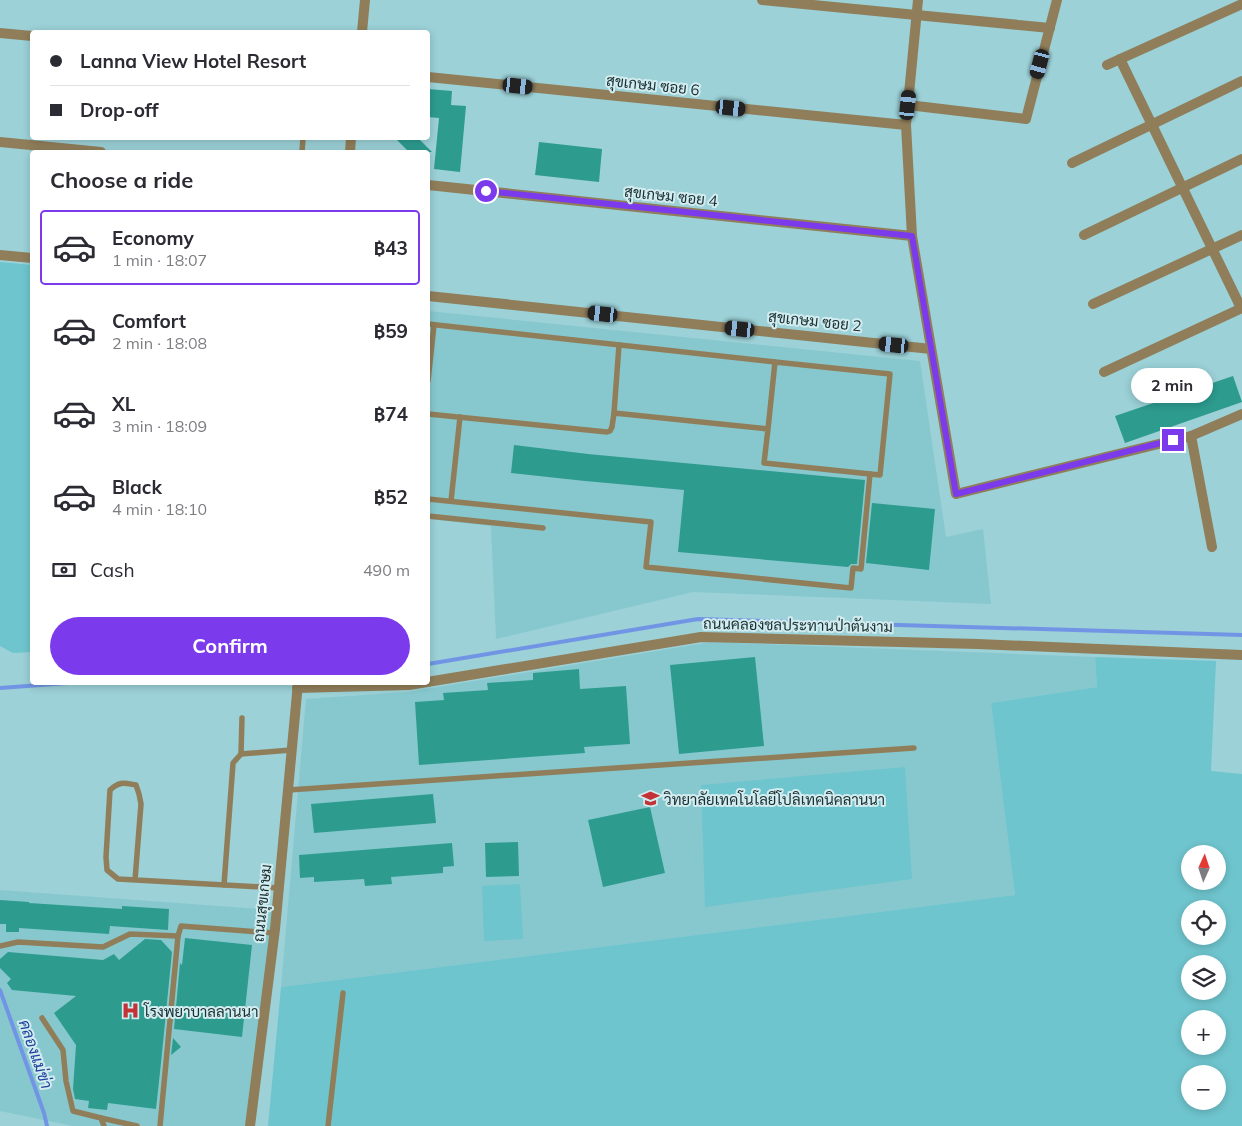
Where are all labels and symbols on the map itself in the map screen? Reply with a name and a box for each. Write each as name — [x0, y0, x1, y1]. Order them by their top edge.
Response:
car — [1028, 48, 1051, 80]
street label: สุขเกษม ซอย 6 — [605, 71, 701, 101]
car — [502, 77, 533, 95]
car — [898, 89, 917, 121]
car — [715, 99, 746, 117]
route start — [475, 180, 497, 202]
street label: สุขเกษม ซอย 4 — [623, 182, 719, 212]
car — [587, 305, 618, 323]
street label: สุขเกษม ซอย 2 — [767, 307, 863, 337]
car — [724, 320, 755, 338]
car — [878, 336, 909, 354]
callout: 2 min — [1132, 368, 1214, 402]
route end — [1162, 429, 1184, 451]
street label: ถนนคลองชลประทานป่าตันงาม — [703, 614, 893, 636]
school or university icon: วิทยาลัยเทคโนโลยีโปลิเทคนิคลานนา — [640, 789, 660, 809]
place label: วิทยาลัยเทคโนโลยีโปลิเทคนิคลานนา — [664, 790, 885, 809]
north arrow — [1181, 845, 1226, 890]
street label: ถนนสุขเกษม — [248, 863, 278, 943]
hospital icon: โรงพยาบาลลานนา — [120, 1001, 140, 1021]
place label: โรงพยาบาลลานนา — [143, 1002, 258, 1021]
water label: คลองแม่ข่า — [15, 1017, 57, 1091]

